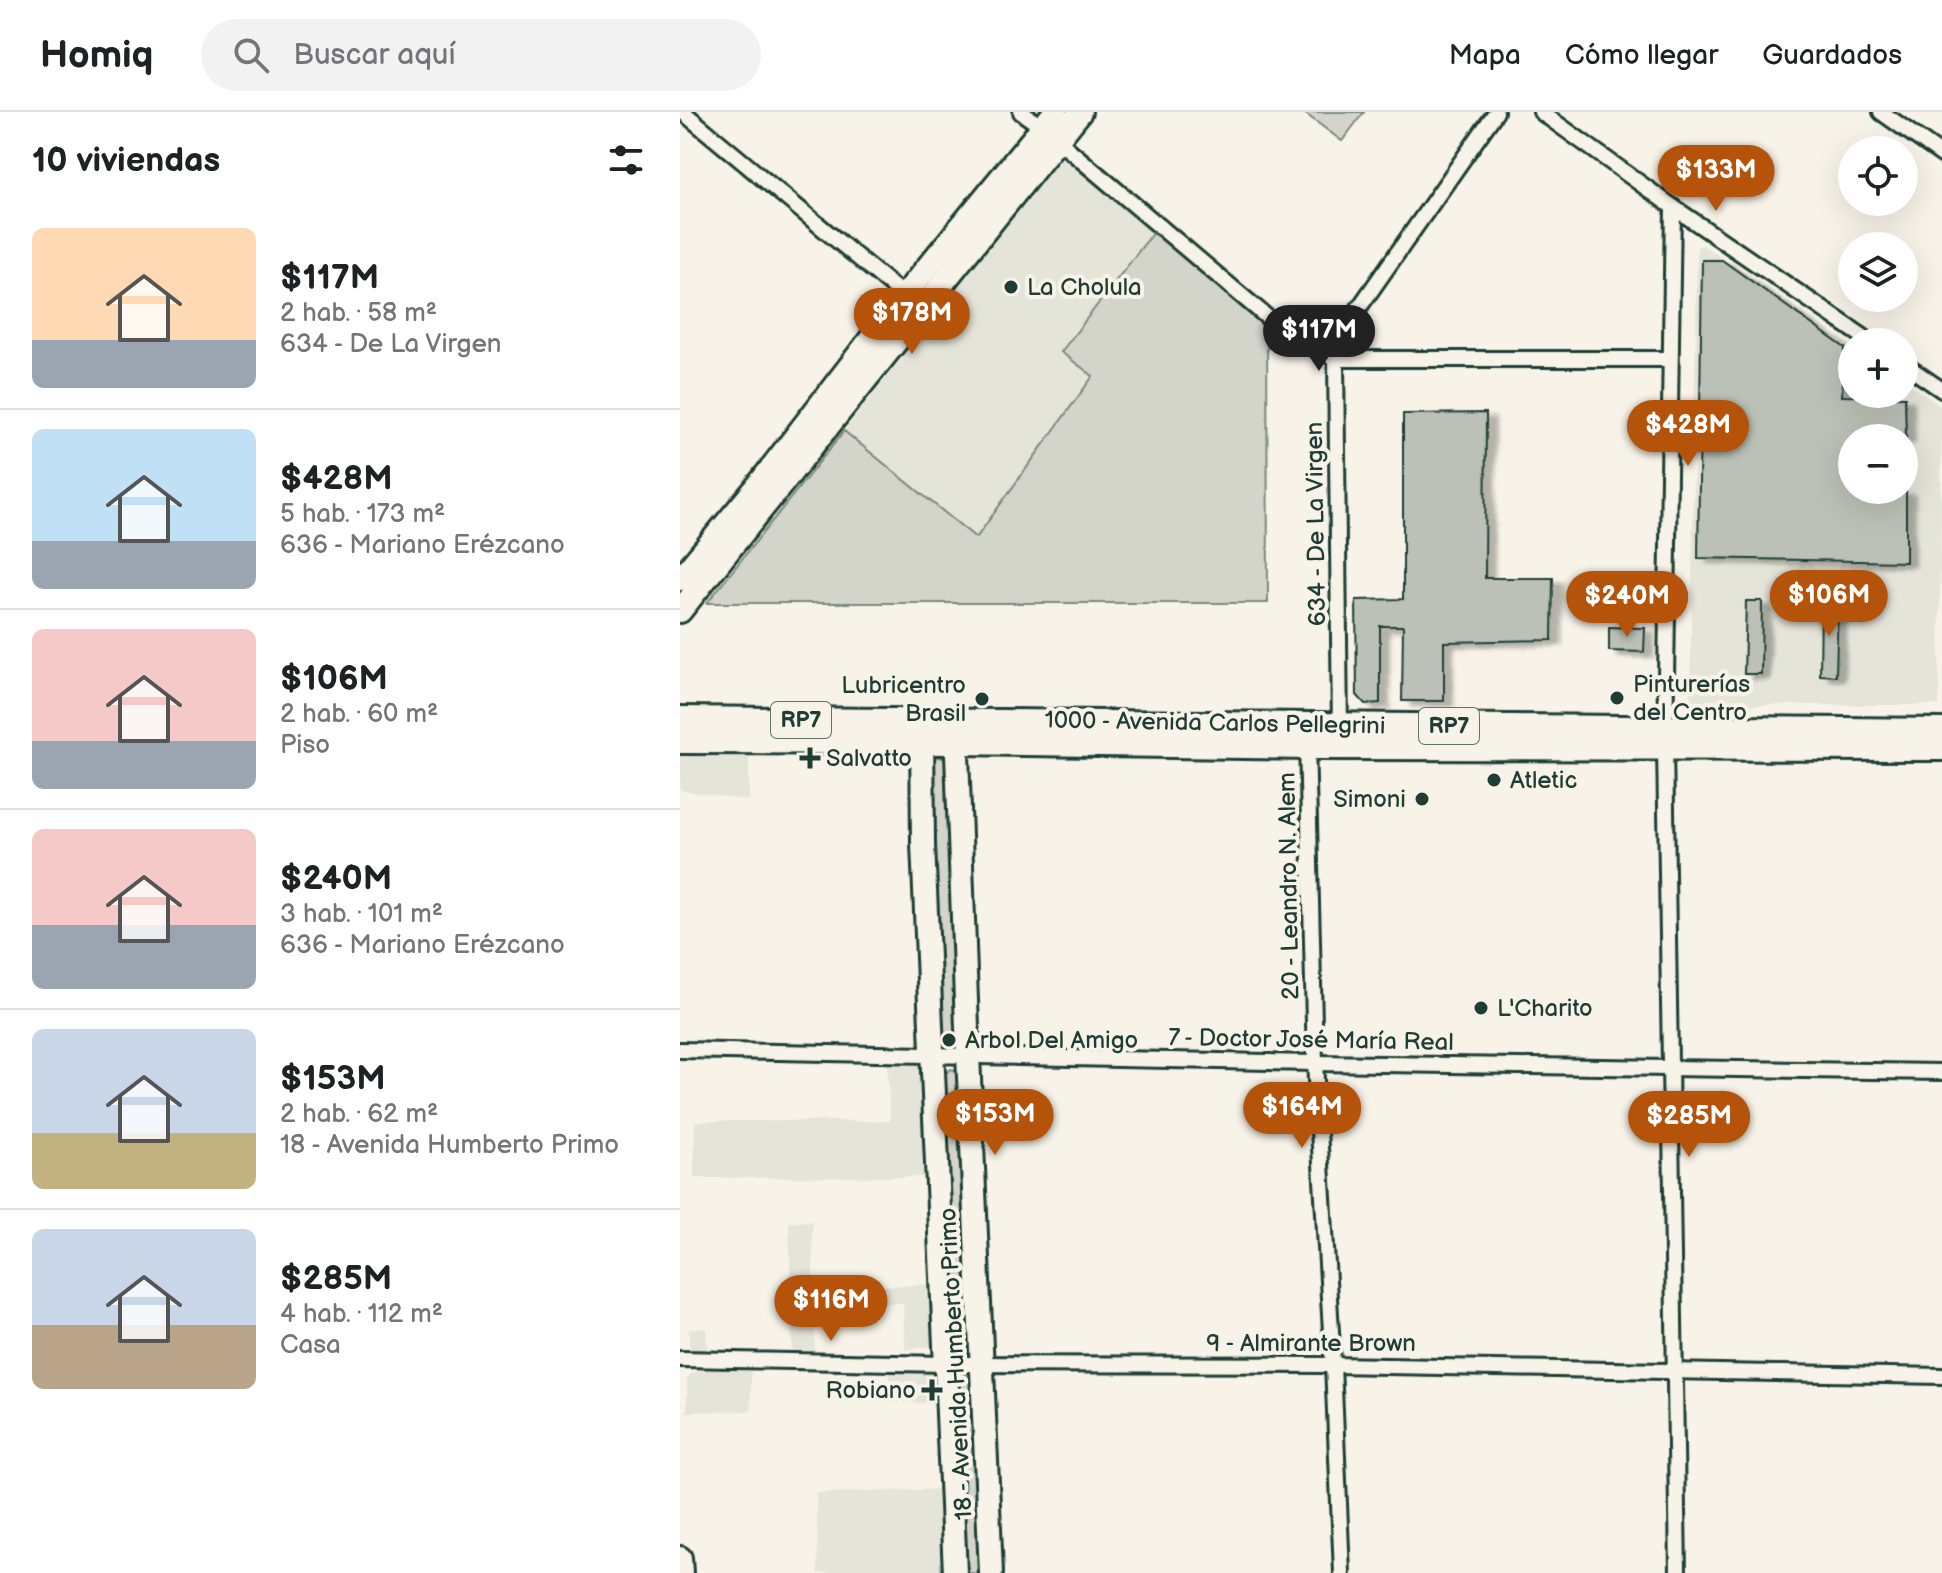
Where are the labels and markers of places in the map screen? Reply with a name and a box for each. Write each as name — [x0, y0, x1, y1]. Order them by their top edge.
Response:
pin: $133M — [1660, 145, 1772, 213]
place label: La Cholula — [1027, 273, 1142, 302]
marker: La Cholula — [1002, 278, 1020, 296]
pin: $178M — [856, 288, 968, 356]
pin: $117M — [1263, 305, 1375, 373]
pin: $428M — [1632, 400, 1744, 468]
pin: $106M — [1773, 570, 1885, 638]
pin: $240M — [1571, 571, 1683, 639]
place label: Pinturerías del Centro — [1633, 670, 1750, 727]
place label: Lubricentro Brasil — [841, 671, 966, 728]
marker: Pinturerías del Centro — [1608, 689, 1626, 707]
marker: Lubricentro Brasil — [973, 690, 991, 708]
place label: Salvatto — [826, 744, 912, 773]
marker: Salvatto — [801, 749, 819, 767]
place label: Atletic — [1510, 766, 1577, 795]
marker: Atletic — [1485, 771, 1503, 789]
place label: Simoni — [1333, 785, 1406, 814]
marker: Simoni — [1413, 790, 1431, 808]
place label: L'Charito — [1497, 994, 1593, 1023]
marker: L'Charito — [1472, 999, 1490, 1017]
place label: Arbol Del Amigo — [965, 1026, 1138, 1055]
marker: Arbol Del Amigo — [940, 1031, 958, 1049]
pin: $164M — [1246, 1082, 1358, 1150]
pin: $153M — [939, 1089, 1051, 1157]
pin: $285M — [1633, 1091, 1745, 1159]
pin: $116M — [775, 1275, 887, 1343]
place label: Robiano — [825, 1376, 916, 1405]
marker: Robiano — [923, 1381, 941, 1399]

